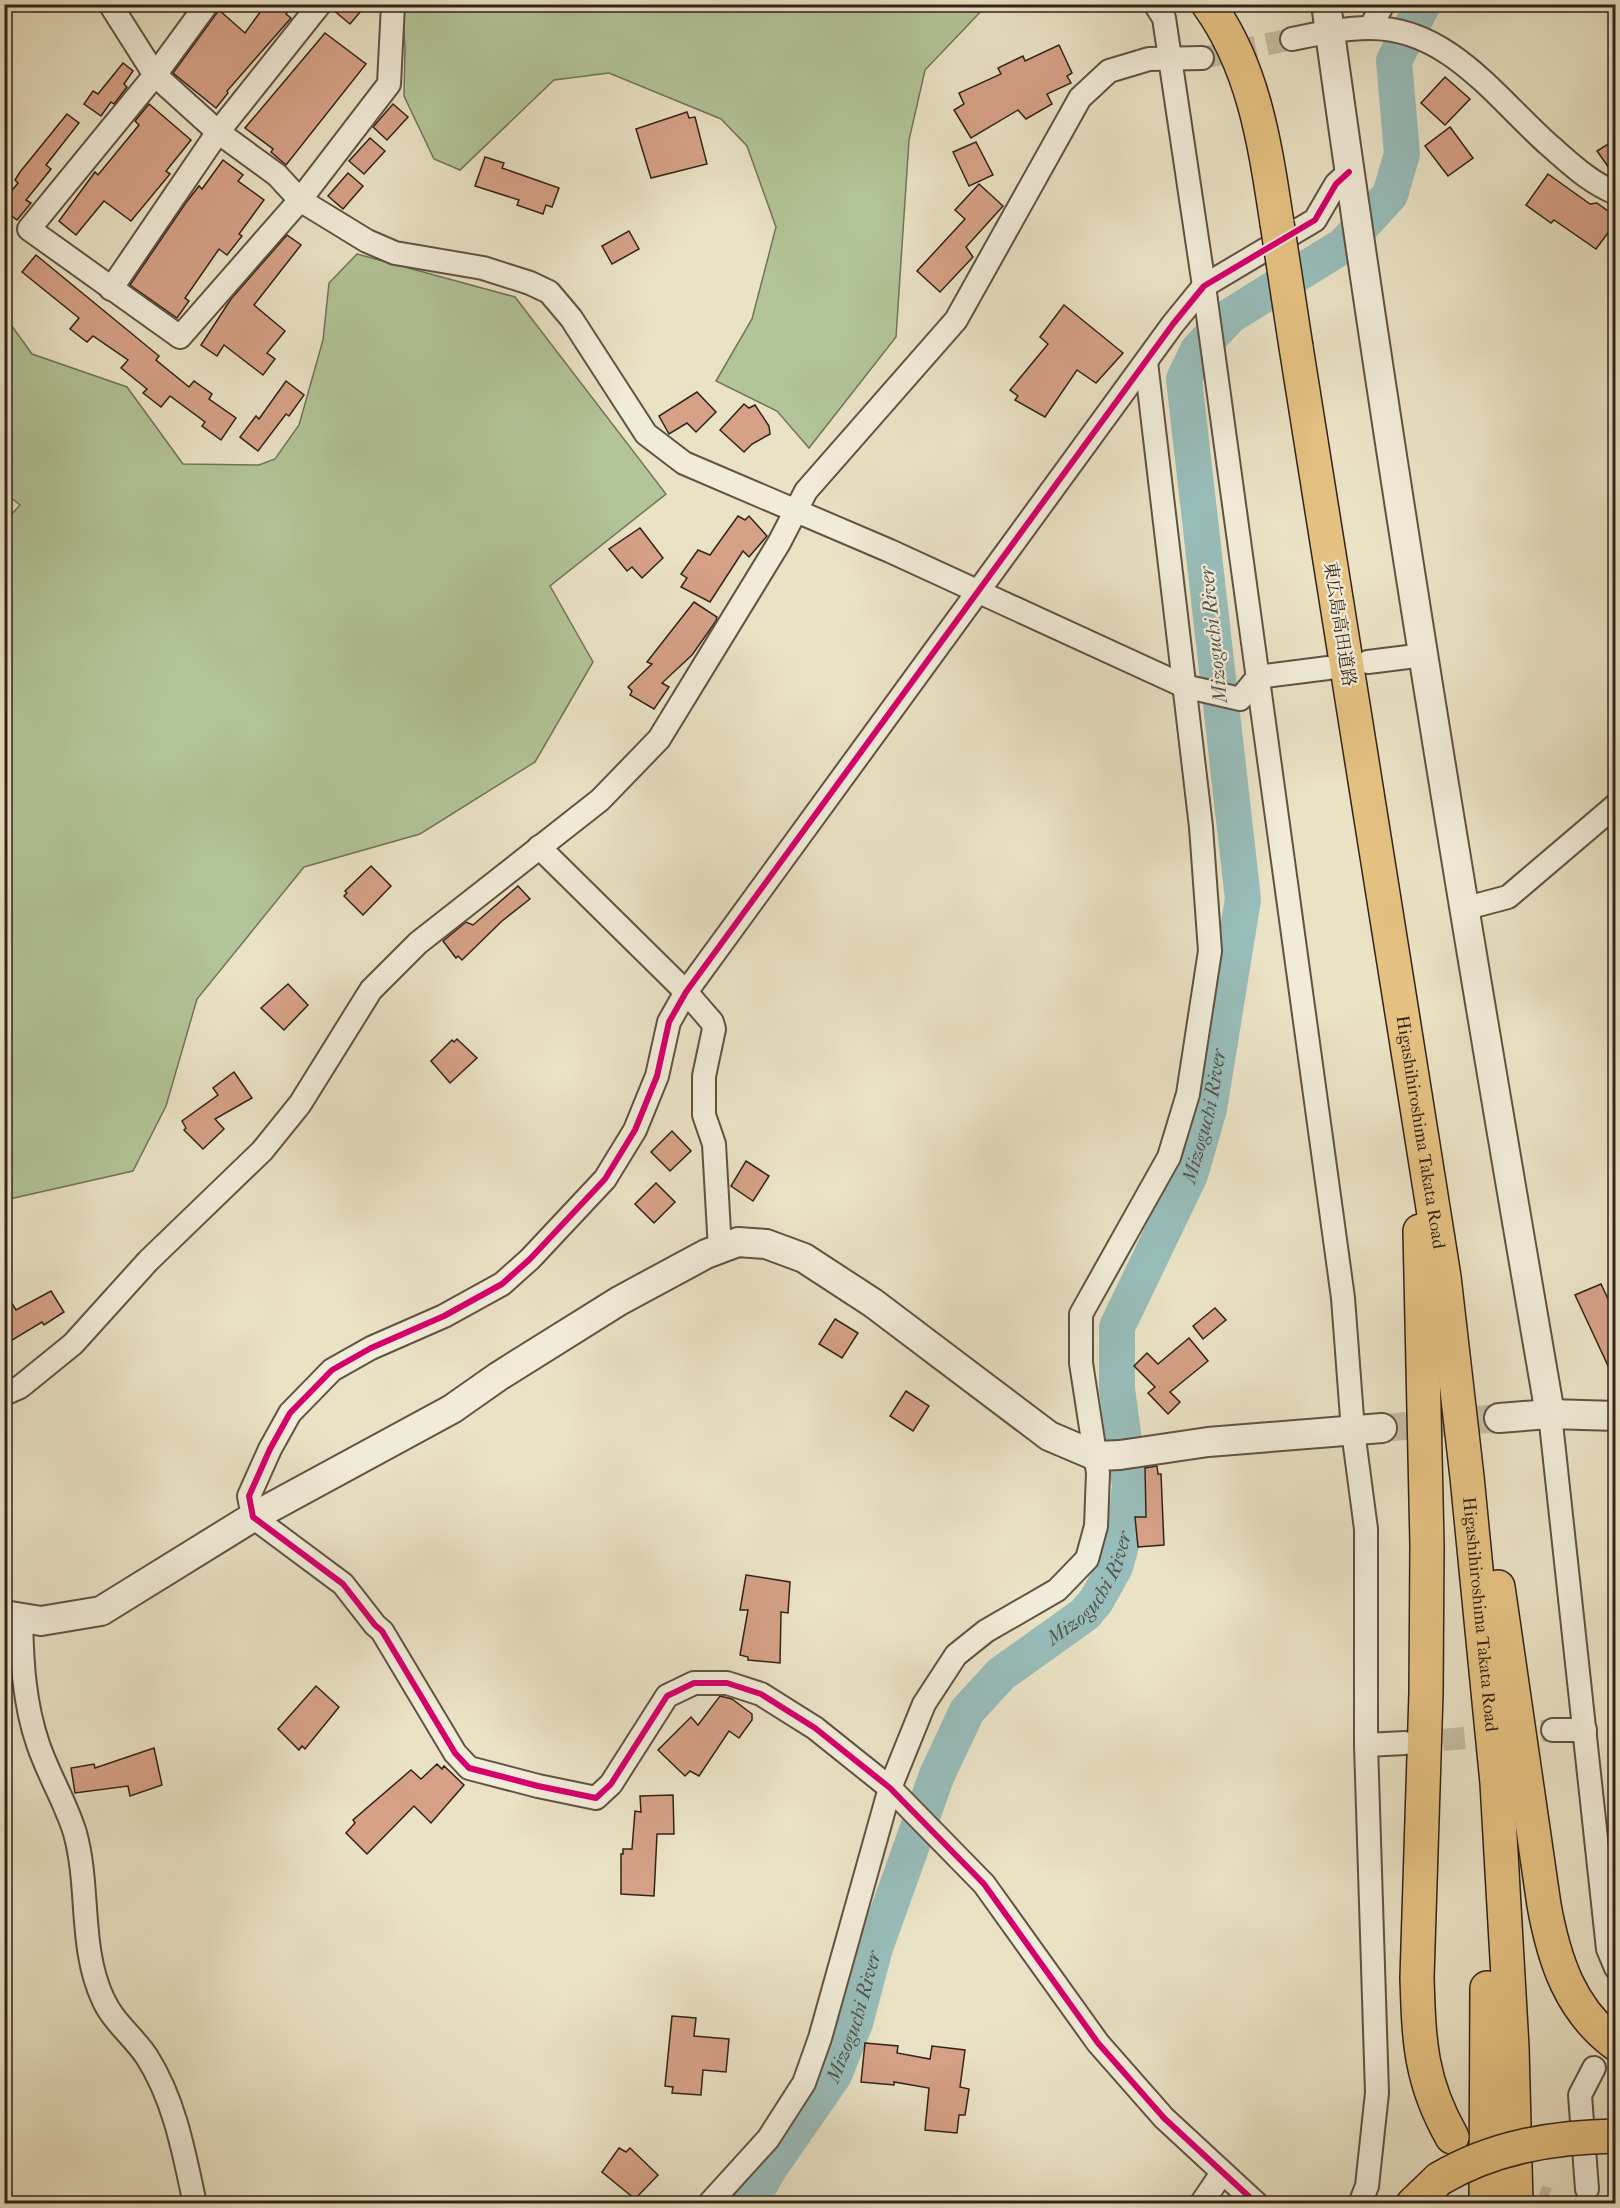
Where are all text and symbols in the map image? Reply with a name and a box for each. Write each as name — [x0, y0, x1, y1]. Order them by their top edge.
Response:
street label: 東広島高田道路 — [1319, 560, 1360, 688]
water label: Mizoguchi River — [1195, 564, 1232, 706]
street label: Higashihiroshima Takata Road — [1392, 1014, 1449, 1251]
water label: Mizoguchi River — [1177, 1045, 1231, 1188]
street label: Higashihiroshima Takata Road — [1458, 1496, 1502, 1733]
water label: Mizoguchi River — [1041, 1527, 1137, 1651]
water label: Mizoguchi River — [820, 1947, 886, 2088]

